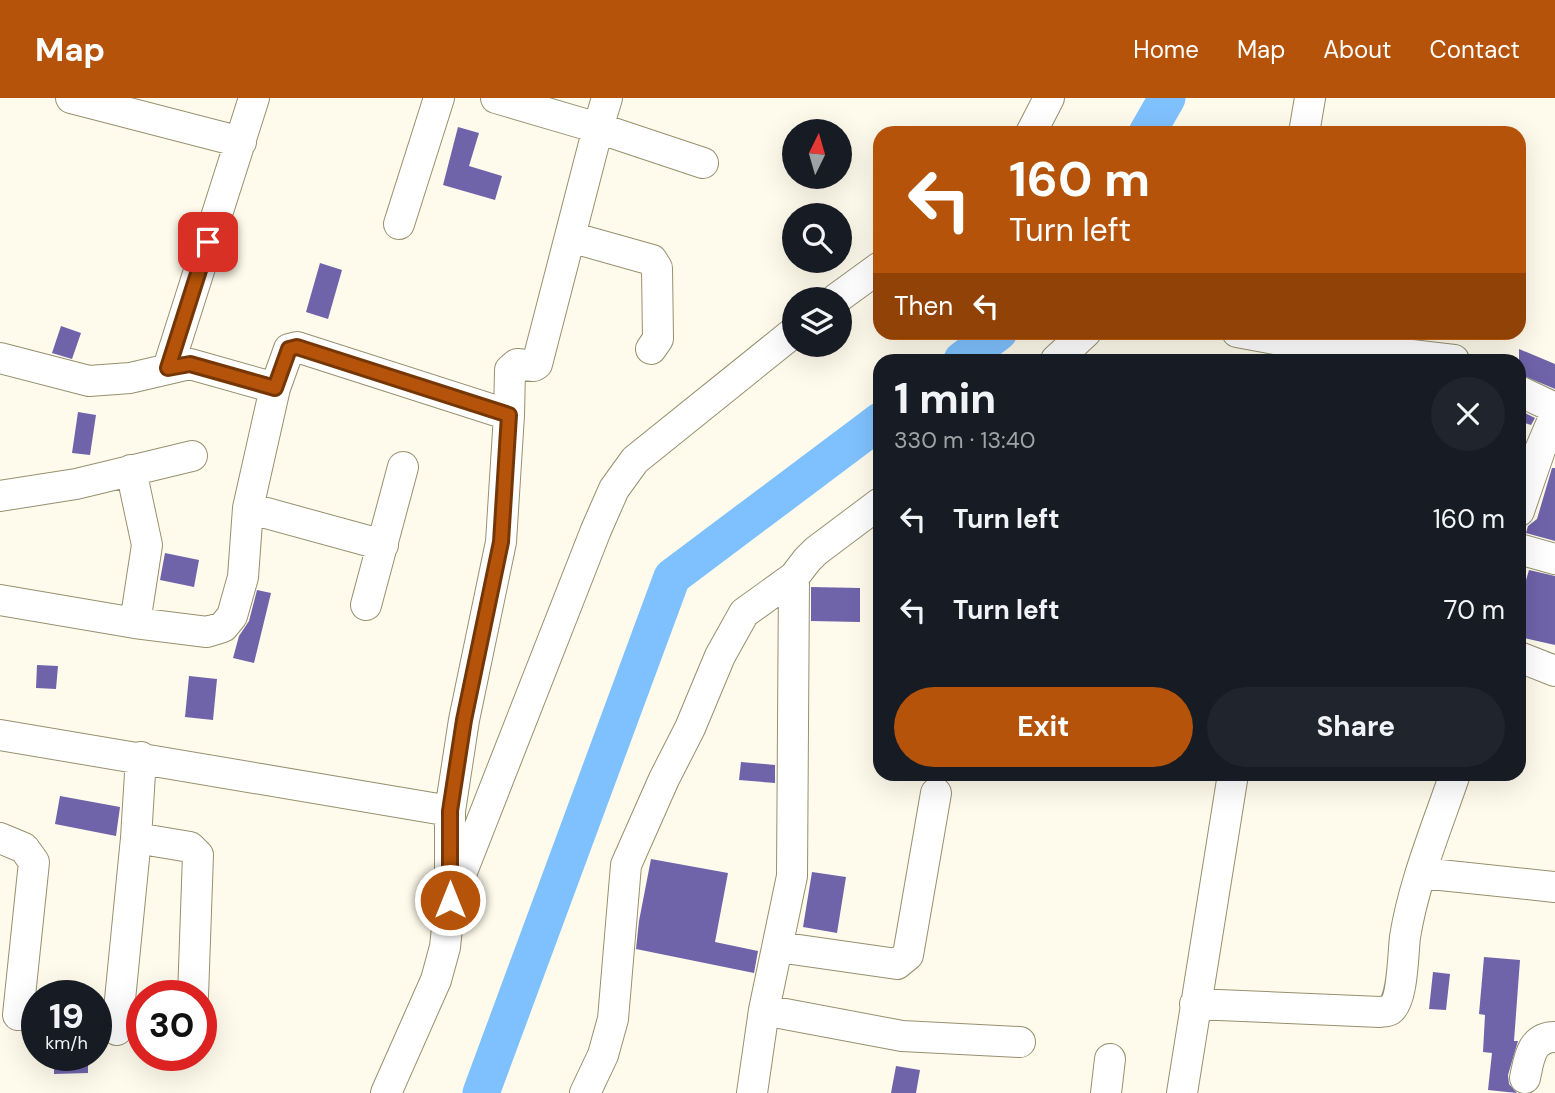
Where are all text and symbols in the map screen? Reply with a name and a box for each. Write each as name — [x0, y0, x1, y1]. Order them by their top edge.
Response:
text: Map — [35, 28, 105, 71]
text: Home — [1133, 34, 1199, 65]
text: Map — [1237, 34, 1285, 65]
text: About — [1323, 34, 1392, 65]
text: Contact — [1430, 34, 1520, 65]
north arrow — [782, 119, 852, 189]
map controls — [782, 119, 852, 357]
text: 160 m — [1009, 147, 1150, 211]
icon: left — [894, 154, 985, 245]
button: search — [782, 203, 852, 273]
text: Turn left — [1009, 209, 1131, 251]
pin — [178, 212, 238, 272]
icon: arrive — [189, 223, 227, 261]
button: layers — [782, 287, 852, 357]
icon: left — [967, 287, 1005, 325]
text: Then — [894, 289, 953, 323]
text: 1 min — [894, 371, 996, 426]
button: close — [1431, 377, 1505, 451]
text: 330 m · 13:40 — [894, 425, 1035, 455]
icon: left — [894, 500, 932, 538]
text: Turn left — [953, 502, 1060, 536]
text: 160 m — [1433, 502, 1505, 536]
icon: left — [894, 591, 932, 629]
text: Turn left — [953, 593, 1060, 627]
text: 70 m — [1444, 593, 1505, 627]
button: Exit — [894, 687, 1193, 767]
button: Share — [1207, 687, 1505, 767]
position arrow — [413, 863, 487, 937]
speed limit sign: 30 — [126, 980, 217, 1071]
text: 19 — [49, 993, 84, 1039]
text: km/h — [45, 1031, 88, 1055]

